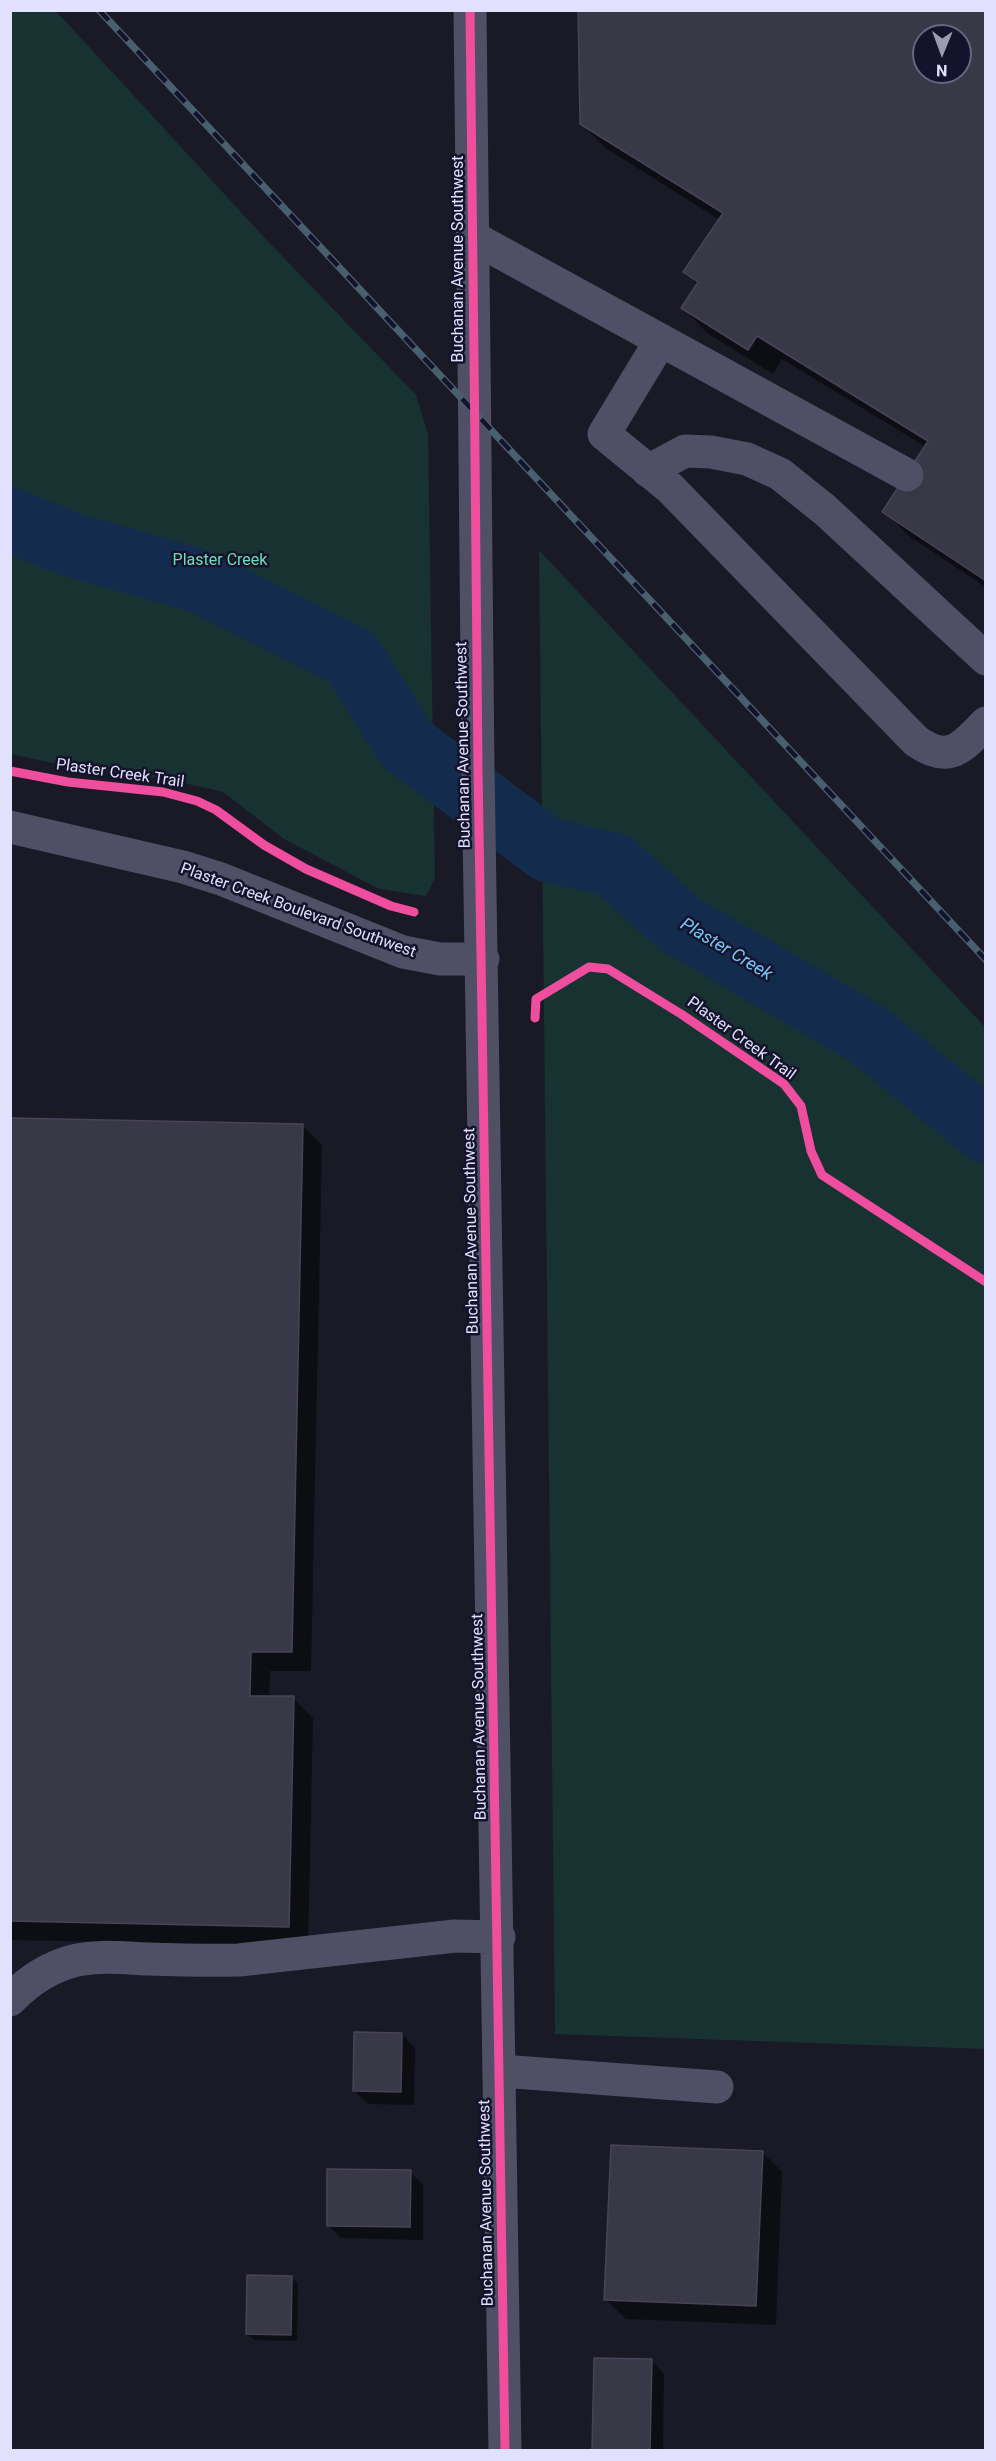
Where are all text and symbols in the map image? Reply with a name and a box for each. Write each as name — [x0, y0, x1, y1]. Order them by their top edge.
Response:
north arrow — [912, 24, 972, 84]
text: N — [936, 61, 948, 80]
street label: Buchanan Avenue Southwest — [449, 156, 469, 362]
park label: Plaster Creek — [173, 551, 267, 571]
street label: Buchanan Avenue Southwest — [453, 641, 475, 849]
street label: Plaster Creek Trail — [55, 755, 185, 793]
street label: Plaster Creek Boulevard Southwest — [178, 859, 418, 963]
water label: Plaster Creek — [676, 914, 776, 986]
street label: Plaster Creek Trail — [683, 993, 799, 1085]
street label: Buchanan Avenue Southwest — [461, 1127, 483, 1335]
street label: Buchanan Avenue Southwest — [469, 1613, 491, 1821]
street label: Buchanan Avenue Southwest — [476, 2099, 498, 2307]

